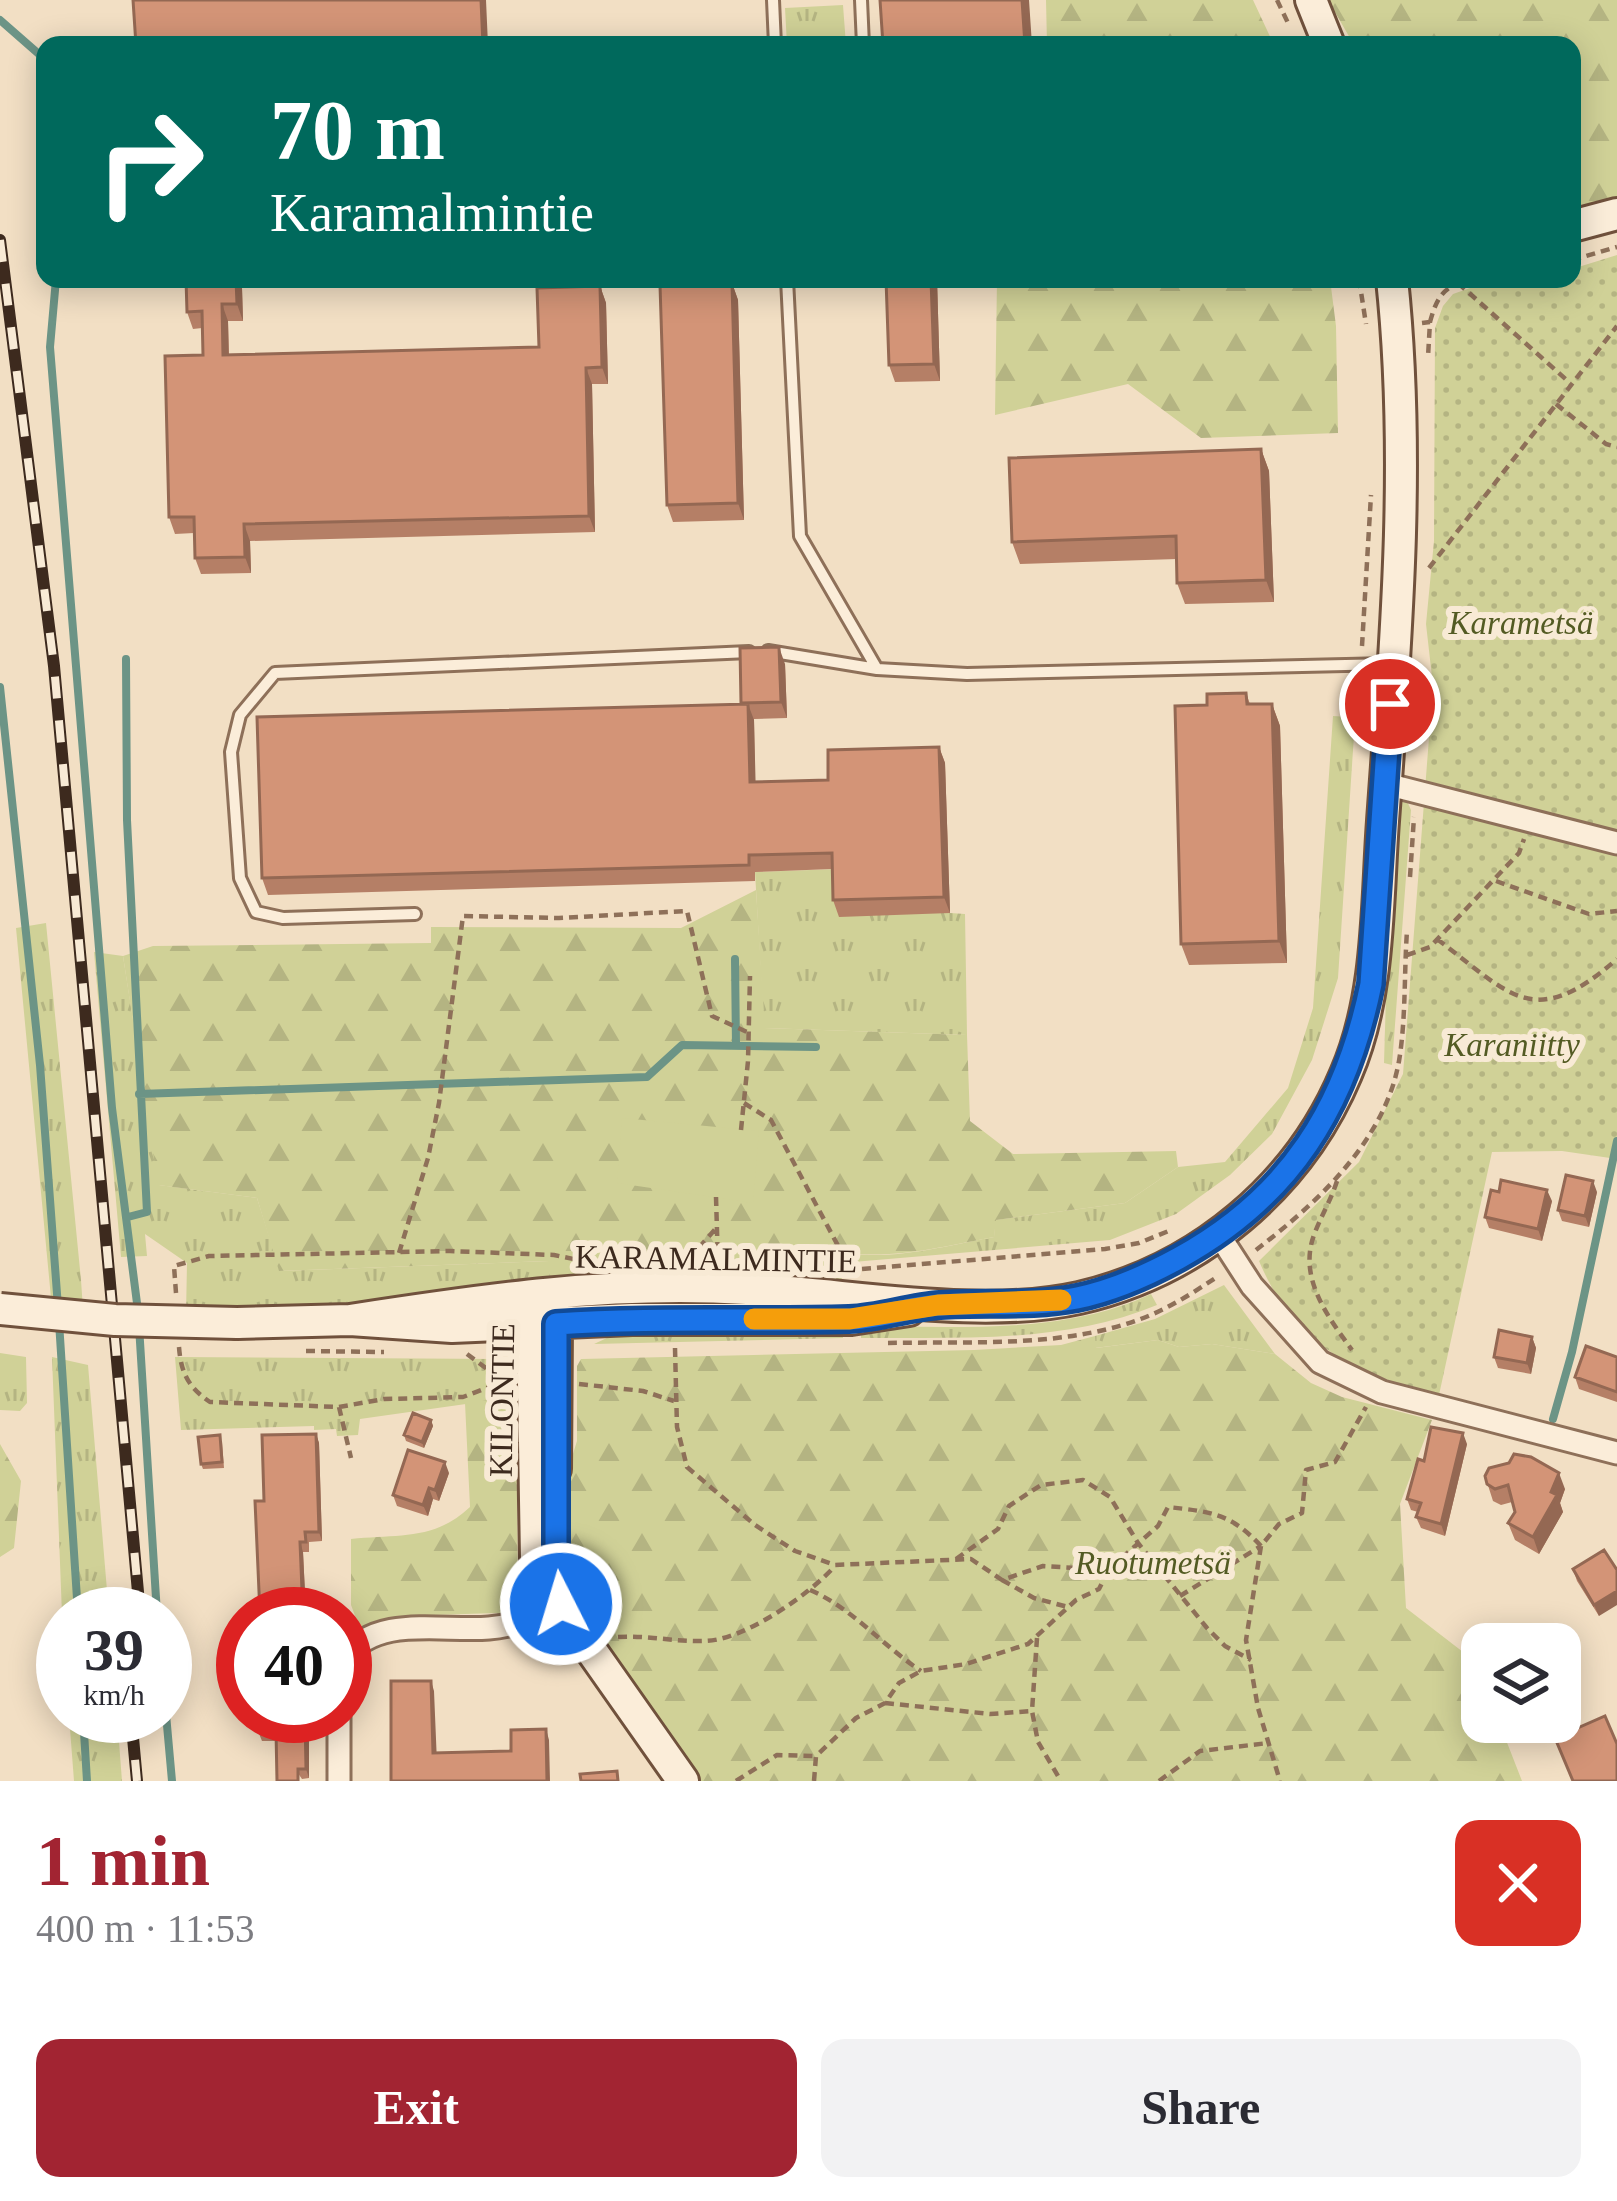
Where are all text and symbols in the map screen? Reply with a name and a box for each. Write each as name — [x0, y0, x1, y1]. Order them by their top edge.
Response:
icon: right — [72, 84, 228, 240]
text: 70 m — [270, 84, 445, 177]
text: Karamalmintie — [270, 183, 594, 243]
park label: Karametsä — [1448, 605, 1593, 641]
pin — [1339, 653, 1441, 755]
icon: arrive — [1357, 671, 1423, 737]
park label: Karaniitty — [1443, 1027, 1580, 1063]
street label: KARAMALMINTIE — [575, 1239, 857, 1279]
street label: KILONTIE — [483, 1323, 521, 1477]
position arrow — [498, 1541, 624, 1667]
park label: Ruotumetsä — [1074, 1545, 1231, 1581]
speed limit sign: 40 — [216, 1587, 372, 1743]
text: 39 — [84, 1617, 144, 1683]
map controls — [1461, 1623, 1581, 1743]
button: layers — [1461, 1623, 1581, 1743]
text: km/h — [83, 1678, 145, 1711]
button: close — [1455, 1820, 1581, 1946]
text: 1 min — [36, 1821, 210, 1901]
text: 400 m · 11:53 — [36, 1907, 254, 1950]
button: Exit — [36, 2039, 797, 2177]
button: Share — [821, 2039, 1581, 2177]

